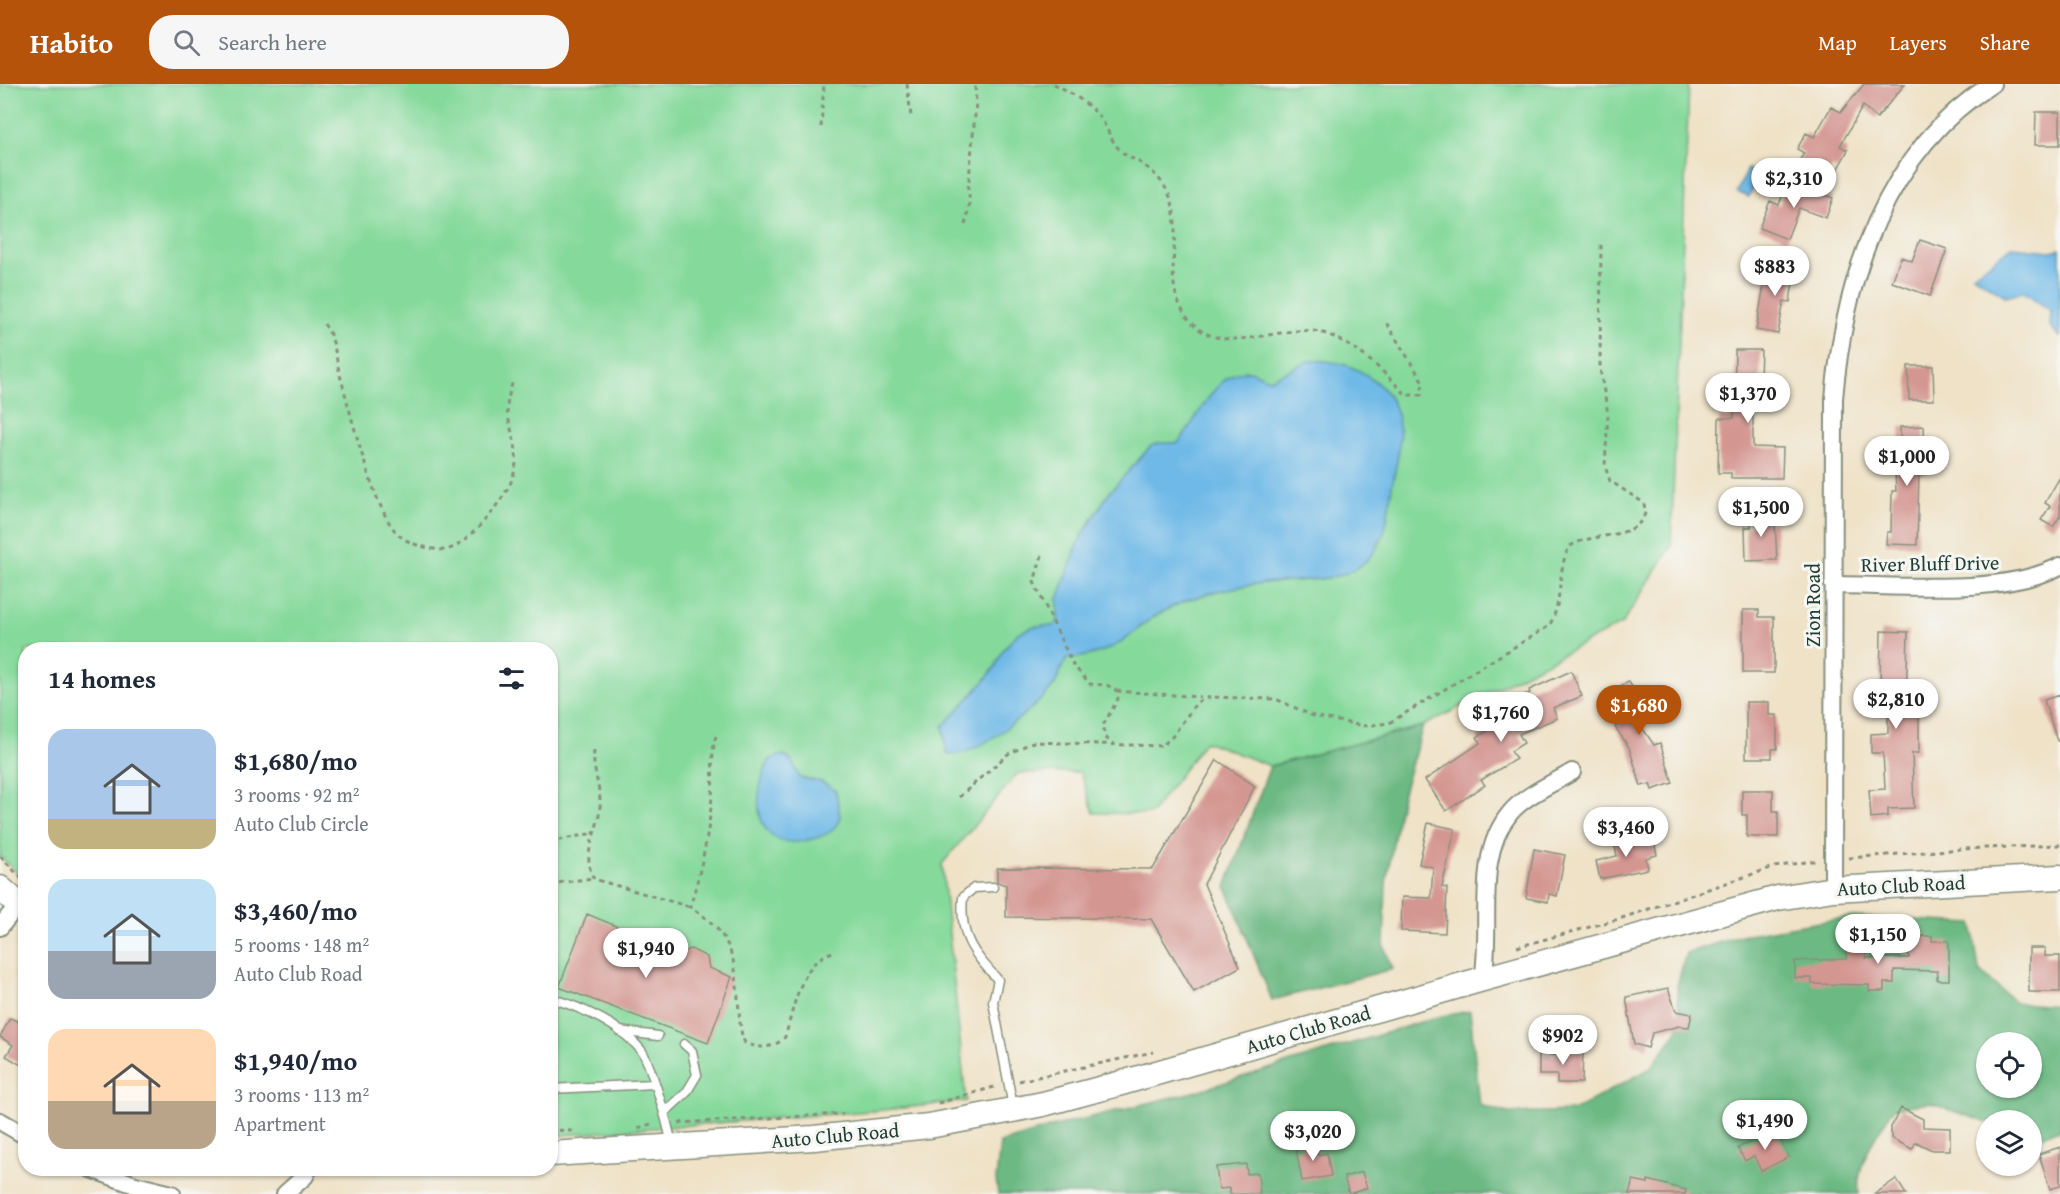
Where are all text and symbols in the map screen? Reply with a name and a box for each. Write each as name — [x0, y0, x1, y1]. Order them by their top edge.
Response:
search box — [149, 15, 569, 69]
text: Habito — [30, 22, 113, 63]
icon: search — [170, 26, 203, 59]
text: Search here — [218, 26, 327, 58]
text: Map — [1818, 27, 1857, 58]
text: Layers — [1890, 27, 1947, 58]
text: Share — [1980, 27, 2030, 58]
pin: $2,310 — [1745, 158, 1843, 209]
text: $2,310 — [1765, 163, 1823, 192]
pin: $883 — [1739, 246, 1811, 297]
text: $883 — [1754, 251, 1796, 280]
pin: $1,370 — [1699, 373, 1797, 424]
text: $1,370 — [1719, 378, 1777, 407]
pin: $1,000 — [1858, 436, 1956, 487]
text: $1,000 — [1878, 441, 1936, 470]
pin: $1,500 — [1712, 487, 1810, 538]
text: $1,500 — [1732, 492, 1790, 521]
street label: River Bluff Drive — [1860, 547, 2000, 579]
street label: Zion Road — [1798, 563, 1827, 647]
text: 14 homes — [48, 659, 156, 698]
icon: filters — [495, 662, 528, 695]
pin: $2,810 — [1847, 679, 1945, 730]
text: $2,810 — [1867, 684, 1925, 713]
pin: $1,680 — [1590, 685, 1688, 736]
text: $1,680 — [1610, 690, 1668, 719]
pin: $1,760 — [1452, 692, 1550, 743]
text: $1,760 — [1472, 697, 1530, 726]
text: $1,680/mo — [234, 741, 357, 780]
icon: home — [96, 753, 168, 825]
text: 3 rooms · 92 m² — [234, 780, 360, 809]
pin: $3,460 — [1577, 807, 1675, 858]
text: Auto Club Circle — [234, 809, 369, 838]
text: $3,460 — [1597, 812, 1655, 841]
street label: Auto Club Road — [1836, 867, 1966, 903]
text: $3,460/mo — [234, 891, 357, 930]
icon: home — [96, 903, 168, 975]
pin: $1,150 — [1829, 914, 1927, 965]
text: $1,150 — [1849, 919, 1907, 948]
pin: $1,940 — [597, 928, 695, 979]
text: 5 rooms · 148 m² — [234, 930, 369, 959]
text: $1,940 — [617, 933, 675, 962]
text: Auto Club Road — [234, 959, 363, 988]
street label: Auto Club Road — [1242, 997, 1374, 1061]
pin: $902 — [1527, 1015, 1599, 1066]
text: $902 — [1542, 1020, 1584, 1049]
map controls — [1976, 1032, 2042, 1176]
button: locate — [1976, 1032, 2042, 1098]
text: $1,940/mo — [234, 1041, 357, 1080]
icon: home — [96, 1053, 168, 1125]
text: 3 rooms · 113 m² — [234, 1080, 369, 1109]
pin: $1,490 — [1716, 1100, 1814, 1151]
text: $1,490 — [1736, 1105, 1794, 1134]
text: Apartment — [234, 1109, 326, 1138]
button: layers — [1976, 1110, 2042, 1176]
pin: $3,020 — [1264, 1111, 1362, 1162]
street label: Auto Club Road — [770, 1115, 901, 1155]
text: $3,020 — [1284, 1116, 1342, 1145]

